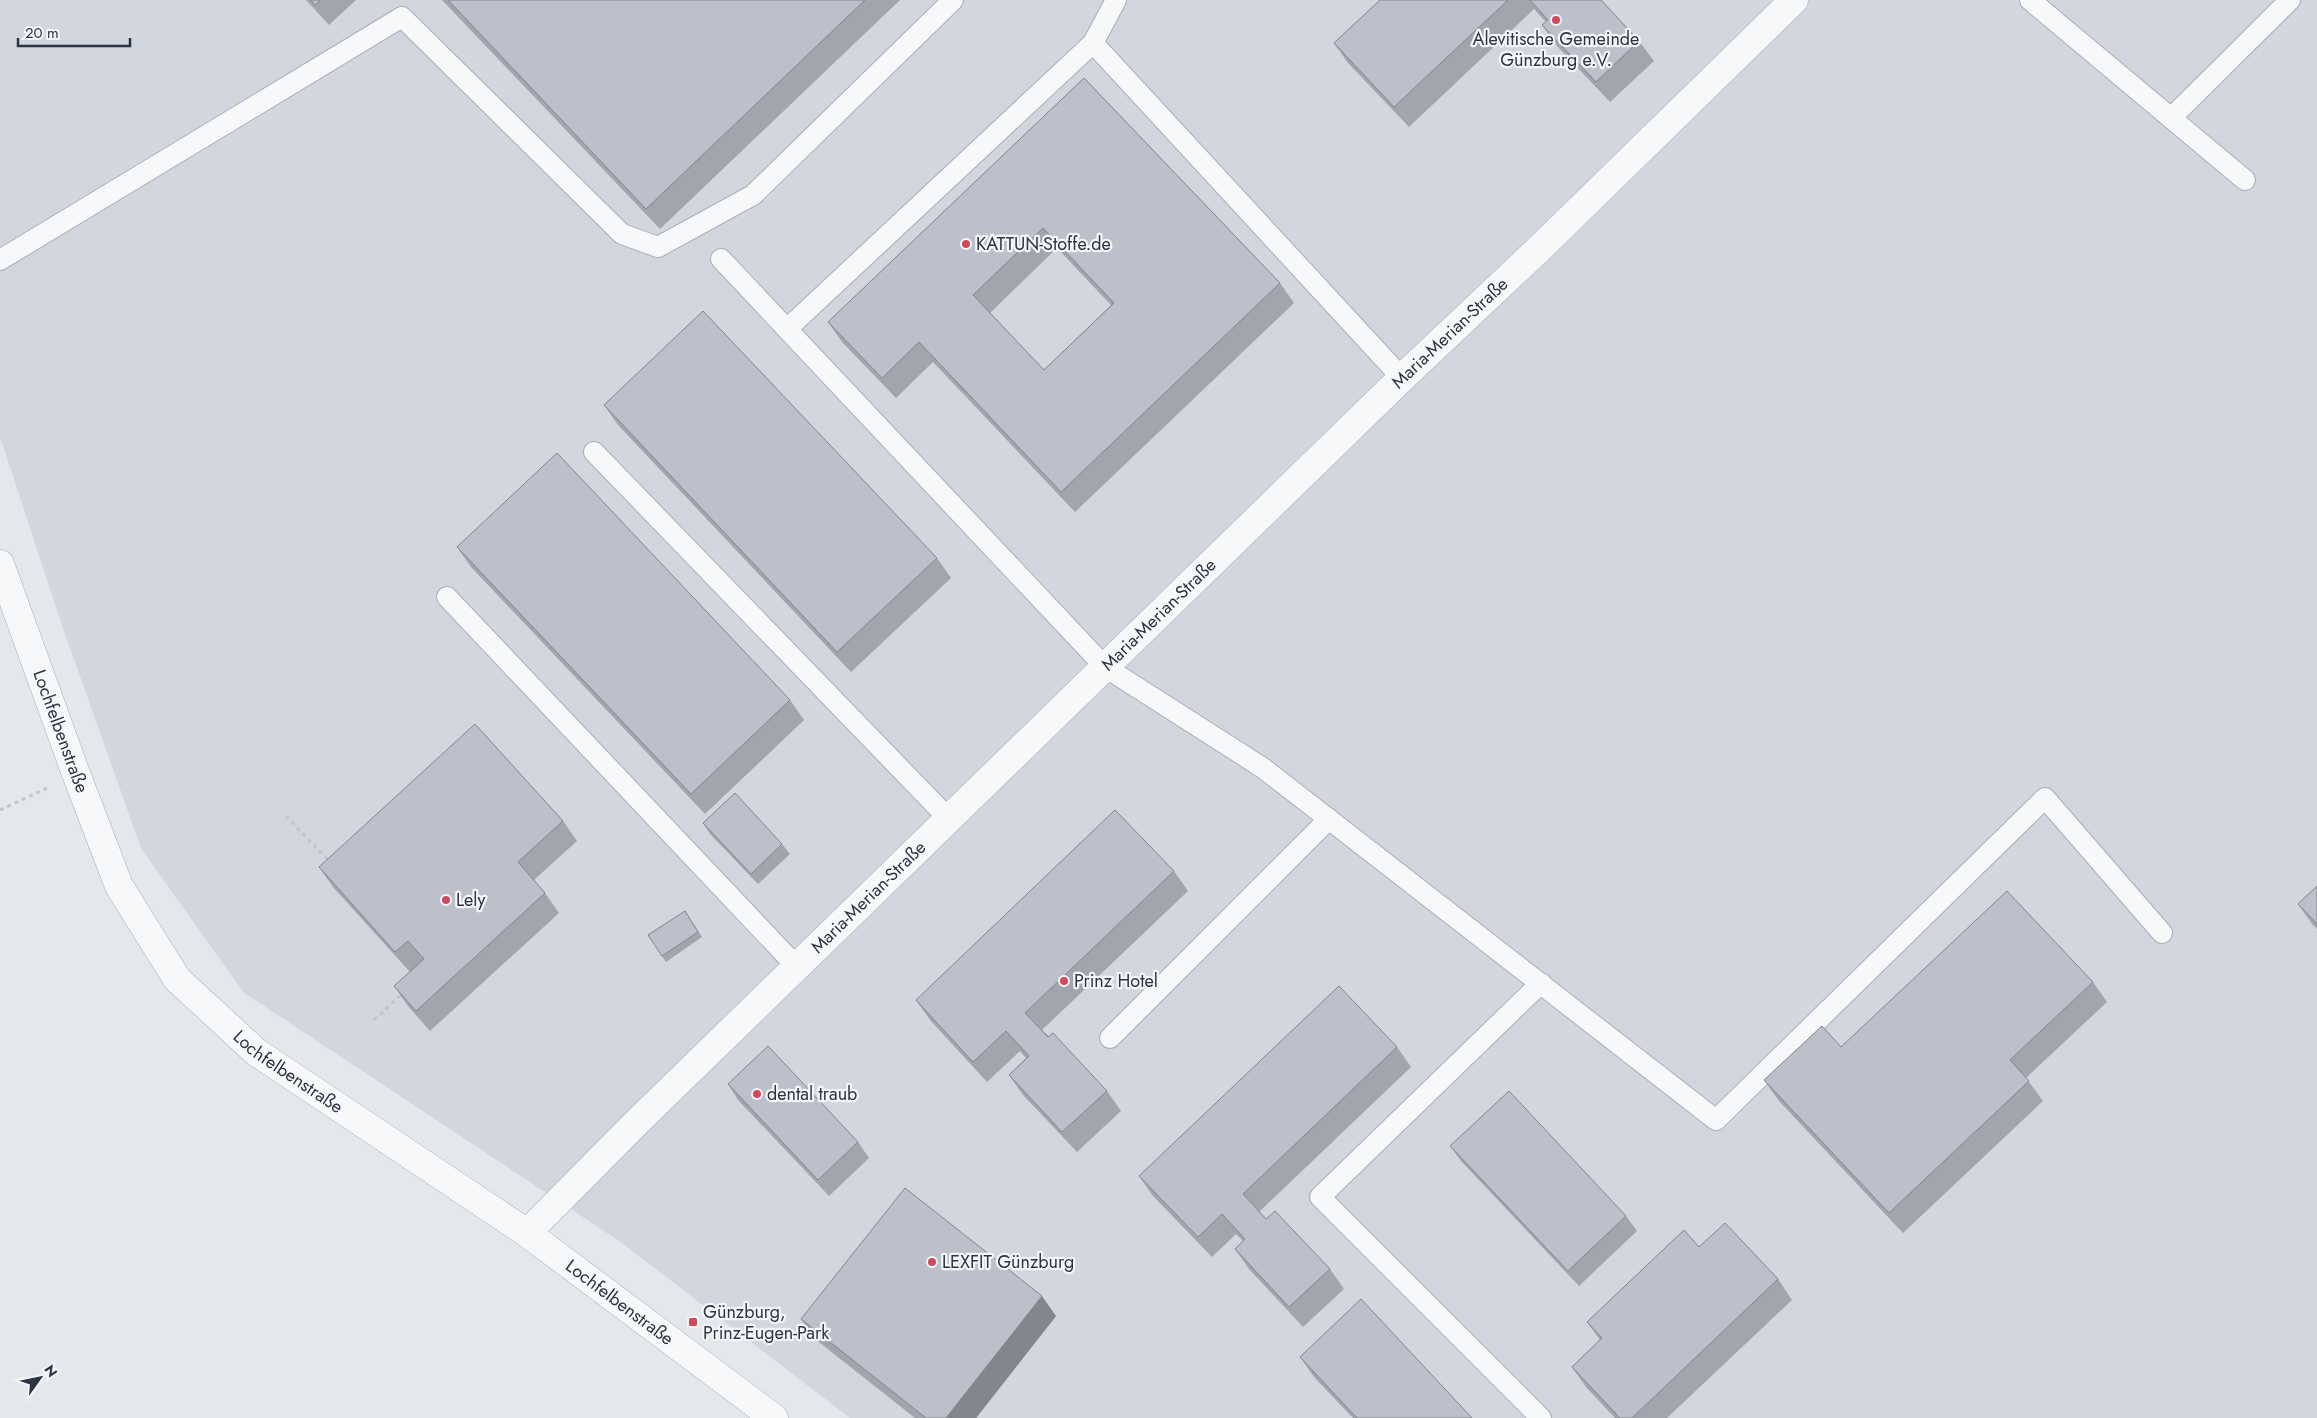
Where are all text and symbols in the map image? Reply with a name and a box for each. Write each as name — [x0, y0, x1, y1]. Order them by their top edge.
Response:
marker: Alevitische Gemeinde Günzburg e.V. — [1550, 14, 1562, 26]
scale bar — [18, 15, 130, 47]
text: 20 m — [25, 22, 59, 44]
place label: Alevitische Gemeinde Günzburg e.V. — [1473, 26, 1639, 73]
place label: KATTUN-Stoffe.de — [976, 231, 1111, 257]
marker: KATTUN-Stoffe.de — [960, 238, 972, 250]
street label: Maria-Merian-Straße — [1386, 271, 1514, 394]
street label: Maria-Merian-Straße — [1095, 552, 1222, 677]
street label: Lochfelbenstraße — [26, 666, 95, 797]
street label: Maria-Merian-Straße — [805, 835, 932, 959]
place label: Lely — [456, 887, 486, 913]
marker: Lely — [440, 894, 452, 906]
place label: Prinz Hotel — [1074, 968, 1158, 994]
marker: Prinz Hotel — [1058, 975, 1070, 987]
street label: Lochfelbenstraße — [227, 1024, 348, 1120]
place label: dental traub — [767, 1081, 857, 1107]
marker: dental traub — [751, 1088, 763, 1100]
place label: LEXFIT Günzburg — [942, 1249, 1074, 1275]
street label: Lochfelbenstraße — [560, 1253, 679, 1352]
marker: LEXFIT Günzburg — [926, 1256, 938, 1268]
place label: Günzburg, Prinz-Eugen-Park — [703, 1299, 829, 1346]
marker: Günzburg, Prinz-Eugen-Park — [687, 1316, 699, 1328]
north arrow — [15, 1353, 65, 1403]
text: N — [39, 1361, 62, 1381]

